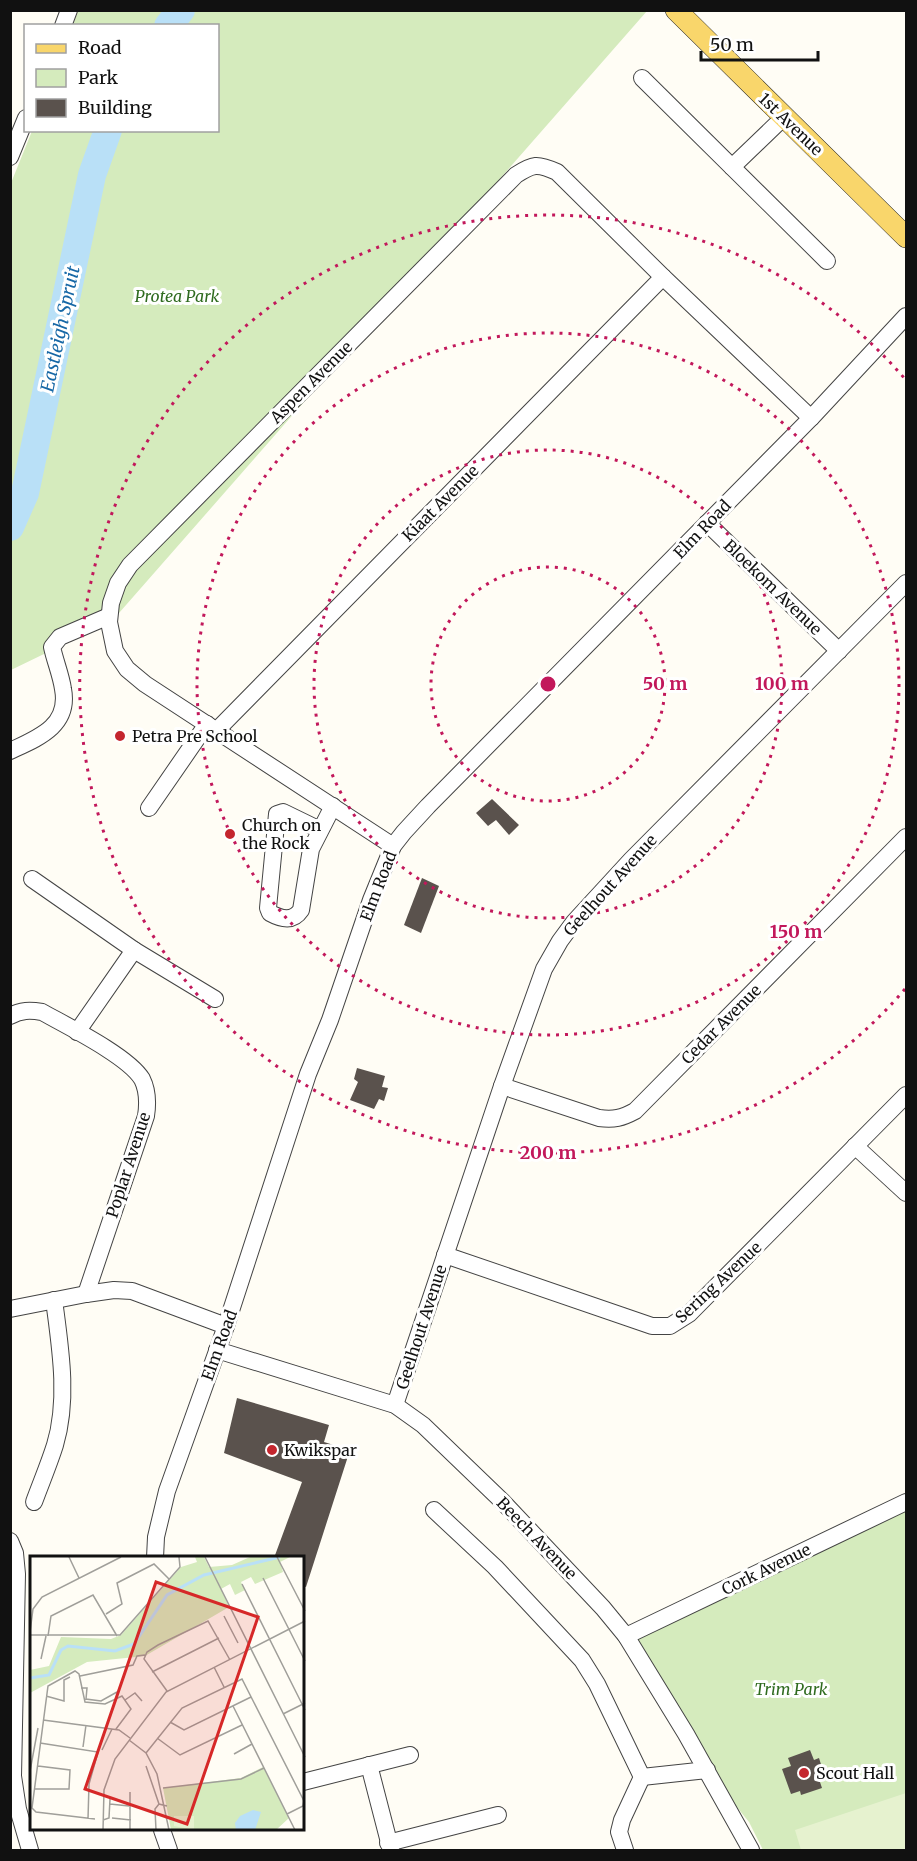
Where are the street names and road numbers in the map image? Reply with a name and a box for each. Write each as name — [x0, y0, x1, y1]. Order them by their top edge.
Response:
street label: 1st Avenue — [755, 89, 827, 159]
street label: Aspen Avenue — [265, 337, 356, 428]
street label: Kiaat Avenue — [398, 461, 482, 545]
street label: Elm Road — [669, 495, 735, 563]
street label: Bloekom Avenue — [720, 535, 826, 639]
street label: Geelhout Avenue — [559, 830, 661, 940]
street label: Elm Road — [355, 848, 401, 924]
street label: Cedar Avenue — [677, 980, 765, 1068]
street label: Poplar Avenue — [102, 1110, 154, 1220]
street label: Sering Avenue — [671, 1237, 765, 1327]
street label: Geelhout Avenue — [391, 1262, 451, 1392]
street label: Elm Road — [197, 1307, 241, 1383]
street label: Beech Avenue — [493, 1493, 581, 1583]
street label: Cork Avenue — [718, 1539, 814, 1599]

